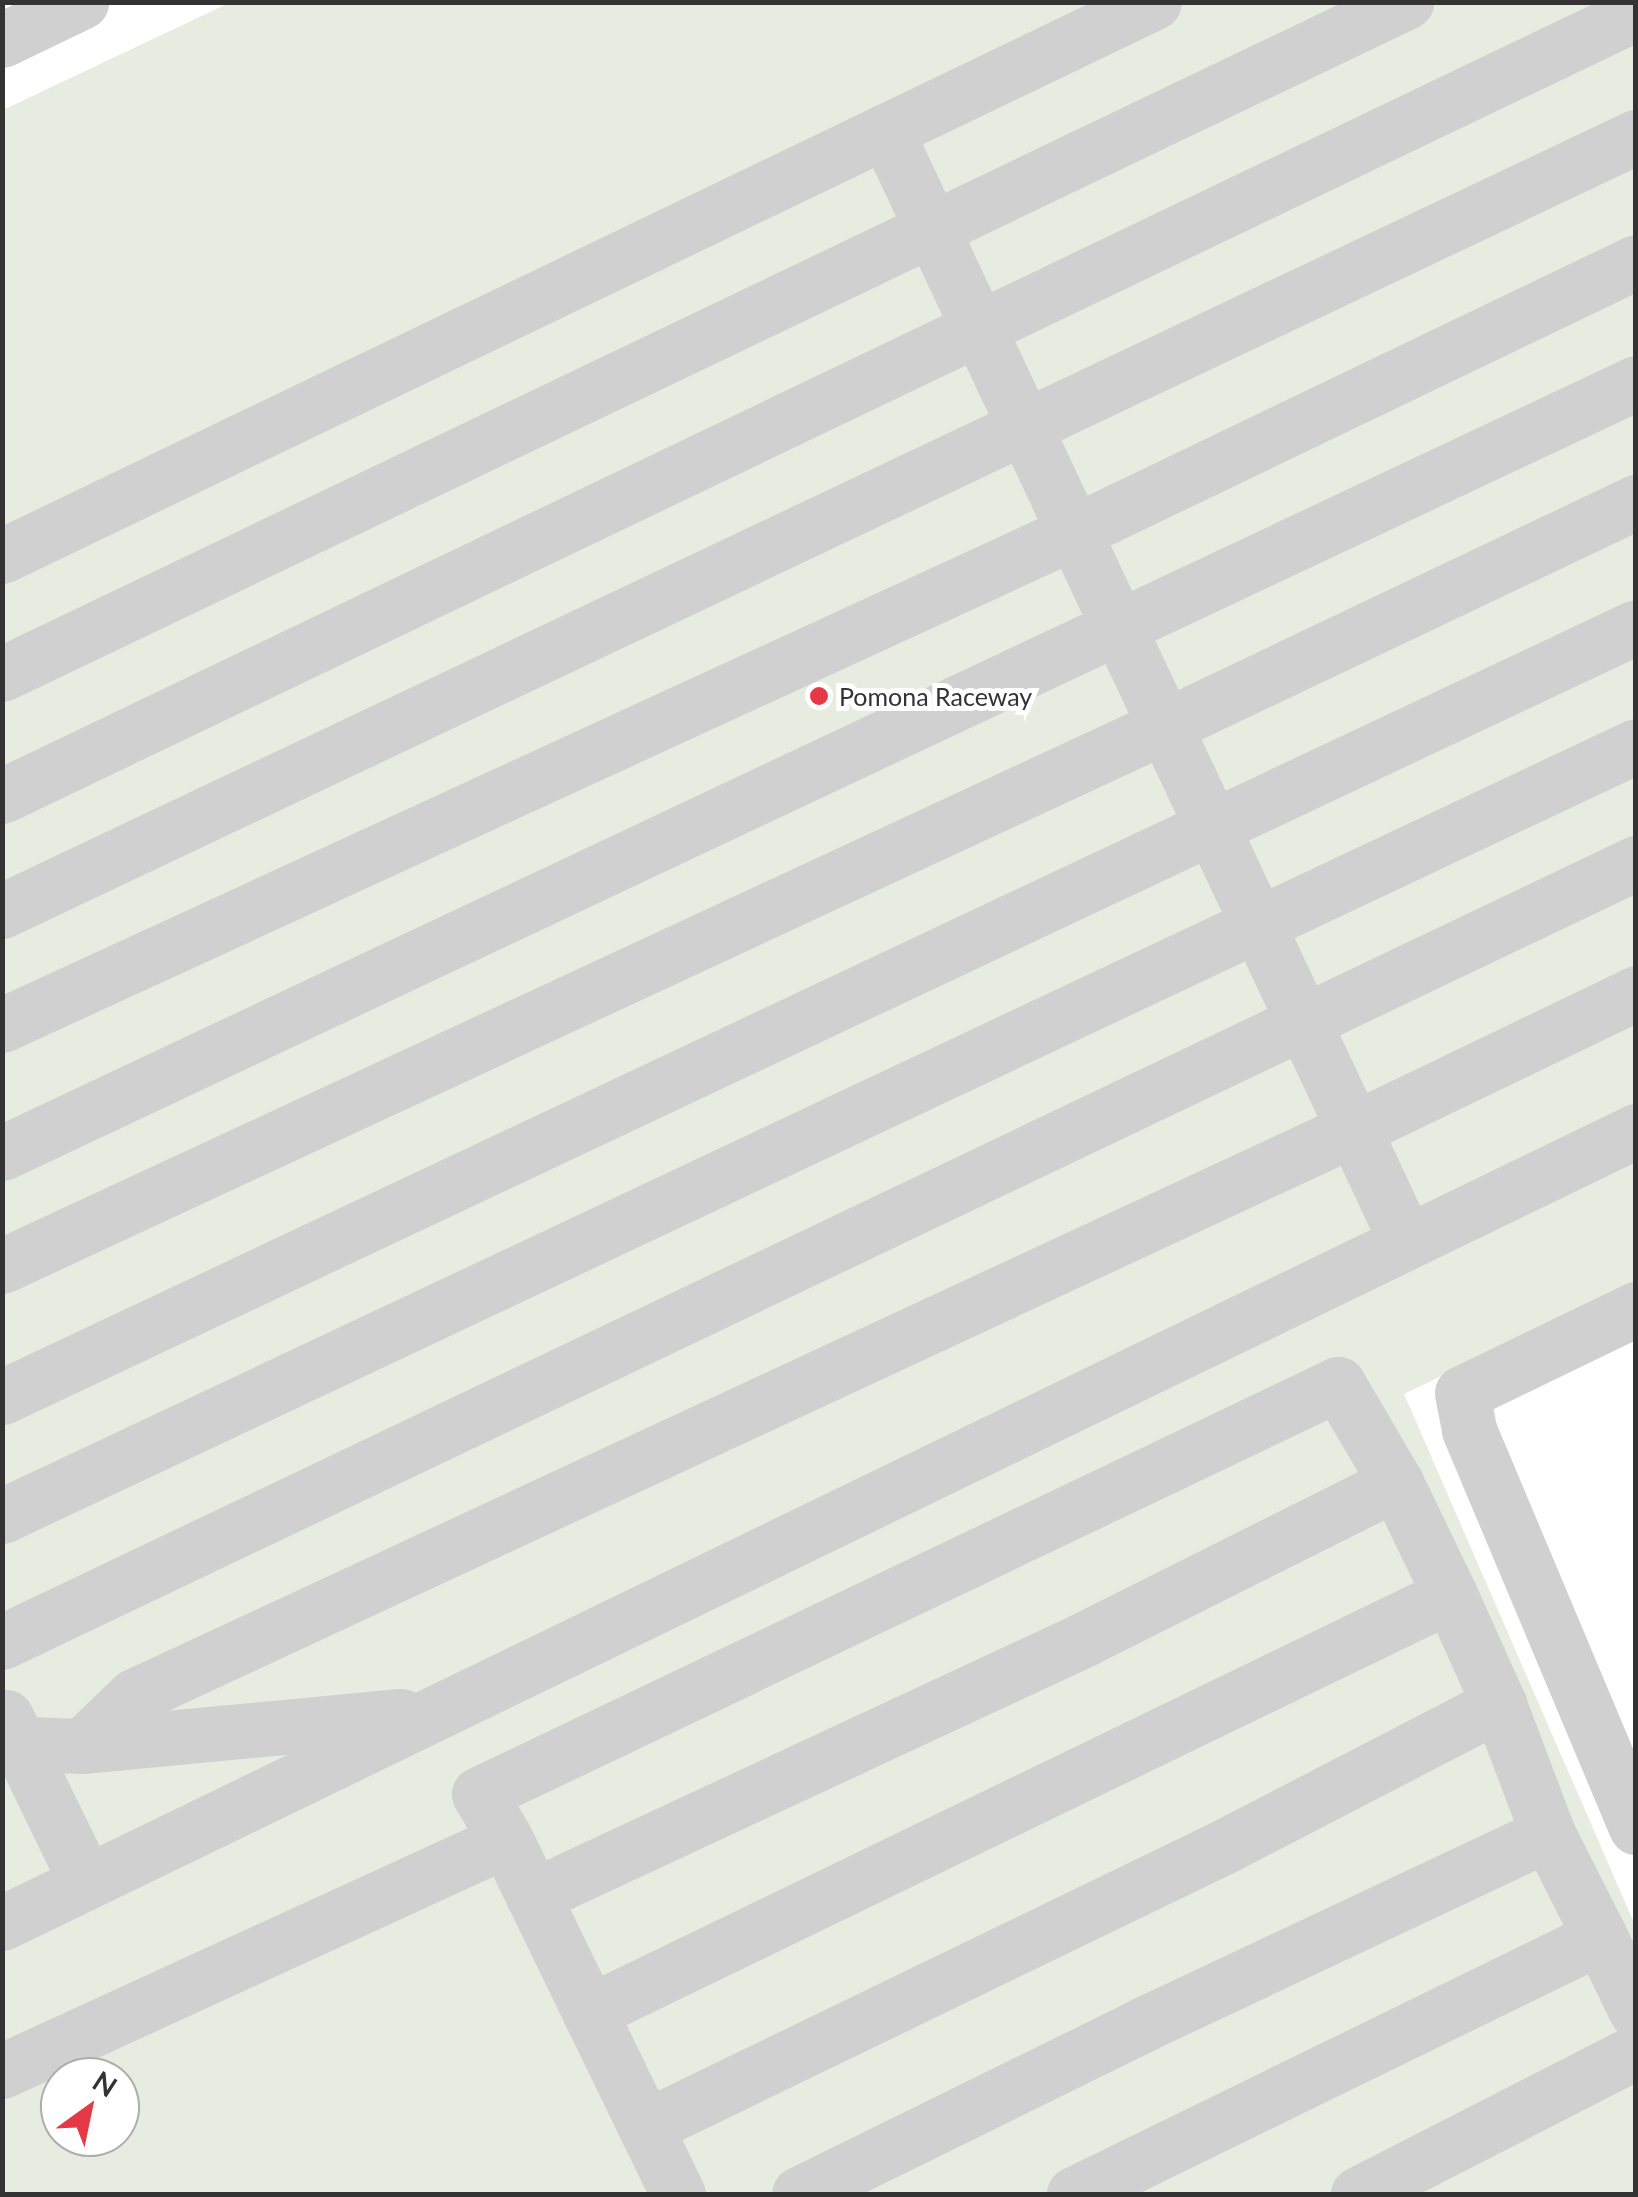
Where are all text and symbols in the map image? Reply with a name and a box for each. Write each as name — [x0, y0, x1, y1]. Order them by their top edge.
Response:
place label: Pomona Raceway — [839, 681, 1032, 711]
marker: Pomona Raceway — [808, 685, 830, 707]
north arrow — [40, 2057, 140, 2157]
text: N — [87, 2063, 124, 2104]

